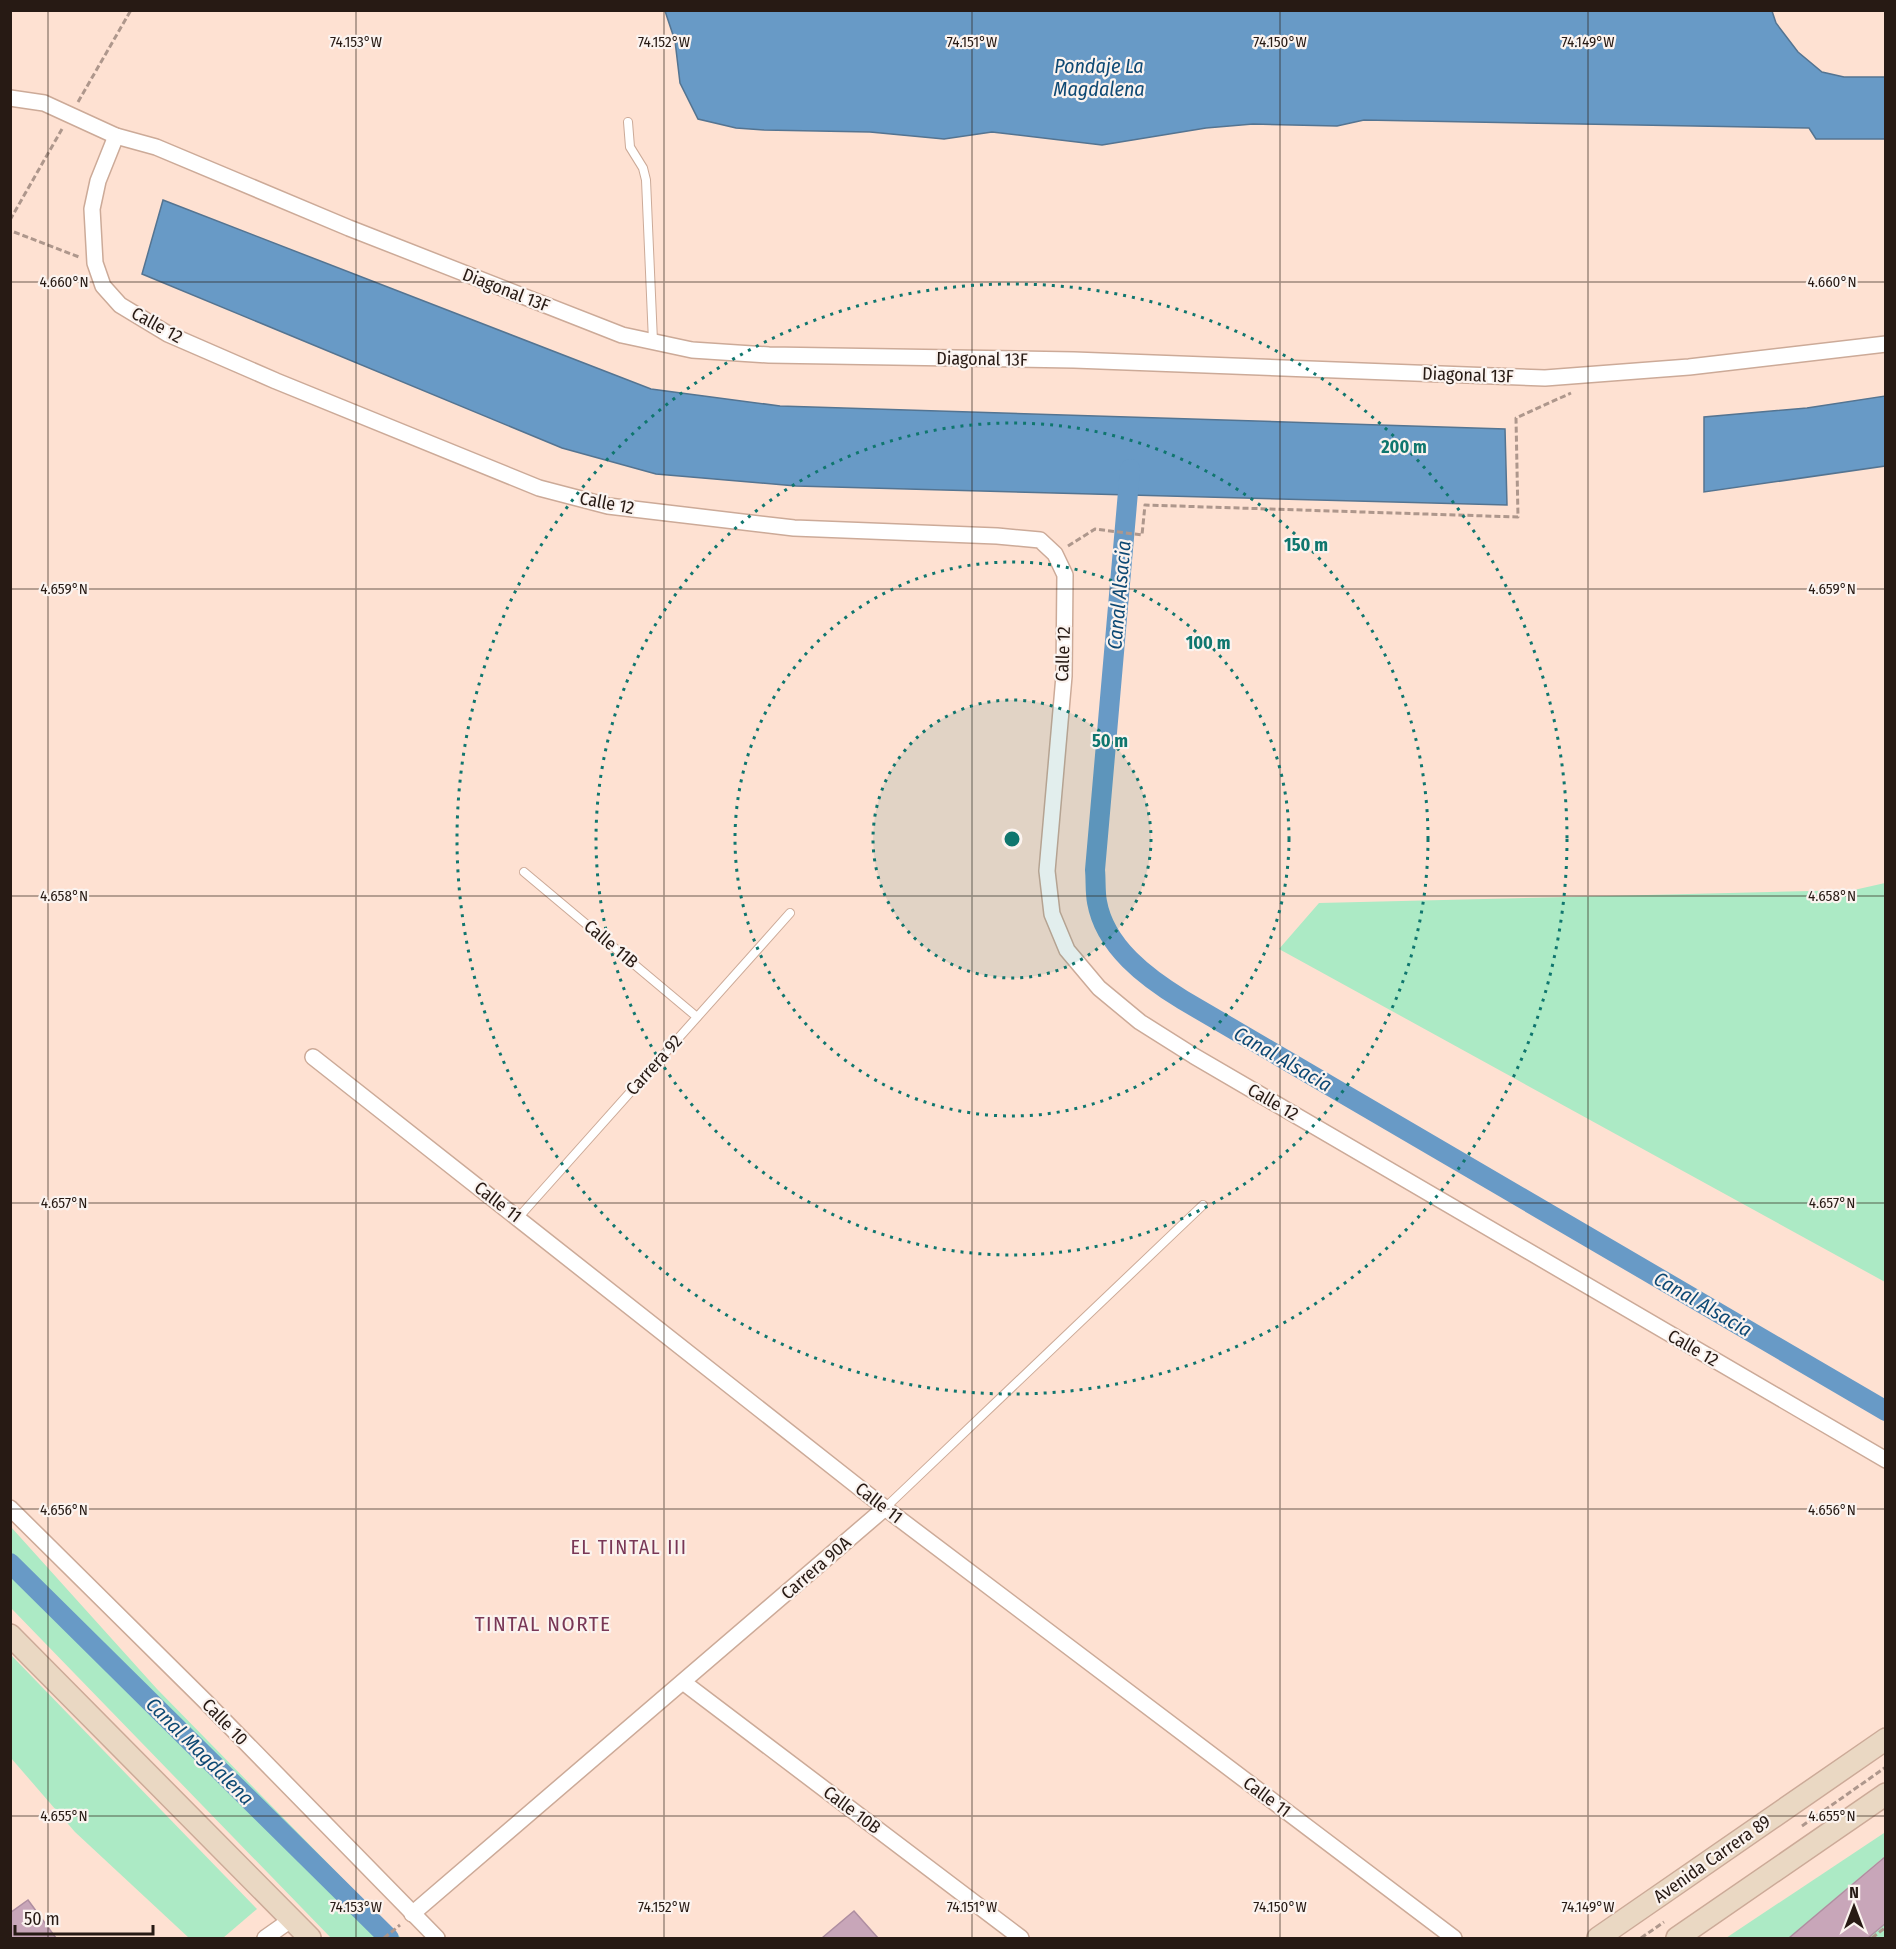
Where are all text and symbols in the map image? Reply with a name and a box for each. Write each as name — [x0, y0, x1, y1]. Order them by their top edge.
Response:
text: 74.153°W — [330, 33, 382, 51]
text: 74.152°W — [638, 33, 690, 51]
text: 74.151°W — [947, 33, 997, 51]
text: 74.150°W — [1253, 33, 1307, 51]
text: 74.149°W — [1562, 33, 1614, 51]
water label: Pondaje La Magdalena — [1053, 54, 1145, 101]
street label: Diagonal 13F — [459, 263, 553, 317]
text: 4.660°N — [39, 273, 89, 291]
text: 4.660°N — [1807, 273, 1857, 291]
street label: Calle 12 — [128, 302, 186, 348]
street label: Diagonal 13F — [936, 347, 1028, 371]
street label: Diagonal 13F — [1422, 362, 1514, 388]
text: 200 m — [1380, 436, 1427, 458]
street label: Calle 12 — [578, 487, 636, 519]
text: 150 m — [1284, 534, 1328, 556]
water label: Canal Alsacia — [1102, 540, 1136, 650]
text: 4.659°N — [40, 580, 88, 598]
text: 4.659°N — [1808, 580, 1856, 598]
street label: Calle 12 — [1051, 626, 1075, 682]
text: 100 m — [1186, 632, 1230, 654]
text: 50 m — [1092, 730, 1128, 752]
centre of rings — [1002, 829, 1022, 849]
text: 4.658°N — [40, 887, 88, 905]
text: 4.658°N — [1808, 887, 1856, 905]
street label: Calle 11B — [579, 915, 643, 973]
water label: Canal Alsacia — [1230, 1021, 1336, 1097]
street label: Carrera 92 — [621, 1030, 687, 1100]
street label: Calle 12 — [1244, 1079, 1302, 1125]
street label: Calle 11 — [470, 1177, 526, 1227]
text: 4.657°N — [41, 1194, 87, 1212]
text: 4.657°N — [1809, 1194, 1855, 1212]
water label: Canal Alsacia — [1650, 1266, 1756, 1342]
street label: Calle 12 — [1664, 1325, 1722, 1371]
street label: Calle 11 — [851, 1478, 907, 1528]
text: 4.656°N — [40, 1501, 88, 1519]
text: 4.656°N — [1808, 1501, 1856, 1519]
street label: Carrera 90A — [777, 1531, 856, 1604]
district label: EL TINTAL III — [570, 1535, 688, 1559]
district label: TINTAL NORTE — [475, 1611, 611, 1637]
water label: Canal Magdalena — [141, 1692, 259, 1810]
street label: Calle 10 — [197, 1694, 253, 1750]
street label: Calle 11 — [1239, 1772, 1295, 1822]
street label: Calle 10B — [819, 1781, 885, 1839]
text: 4.655°N — [40, 1807, 88, 1825]
text: 4.655°N — [1808, 1807, 1856, 1825]
street label: Avenida Carrera 89 — [1649, 1810, 1775, 1908]
north arrow — [1824, 1877, 1884, 1937]
text: N — [1849, 1883, 1859, 1902]
scale bar — [15, 1898, 153, 1936]
text: 74.153°W — [330, 1898, 382, 1916]
text: 74.152°W — [638, 1898, 690, 1916]
text: 74.151°W — [947, 1898, 997, 1916]
text: 74.150°W — [1253, 1898, 1307, 1916]
text: 74.149°W — [1562, 1898, 1614, 1916]
text: 50 m — [24, 1908, 60, 1930]

